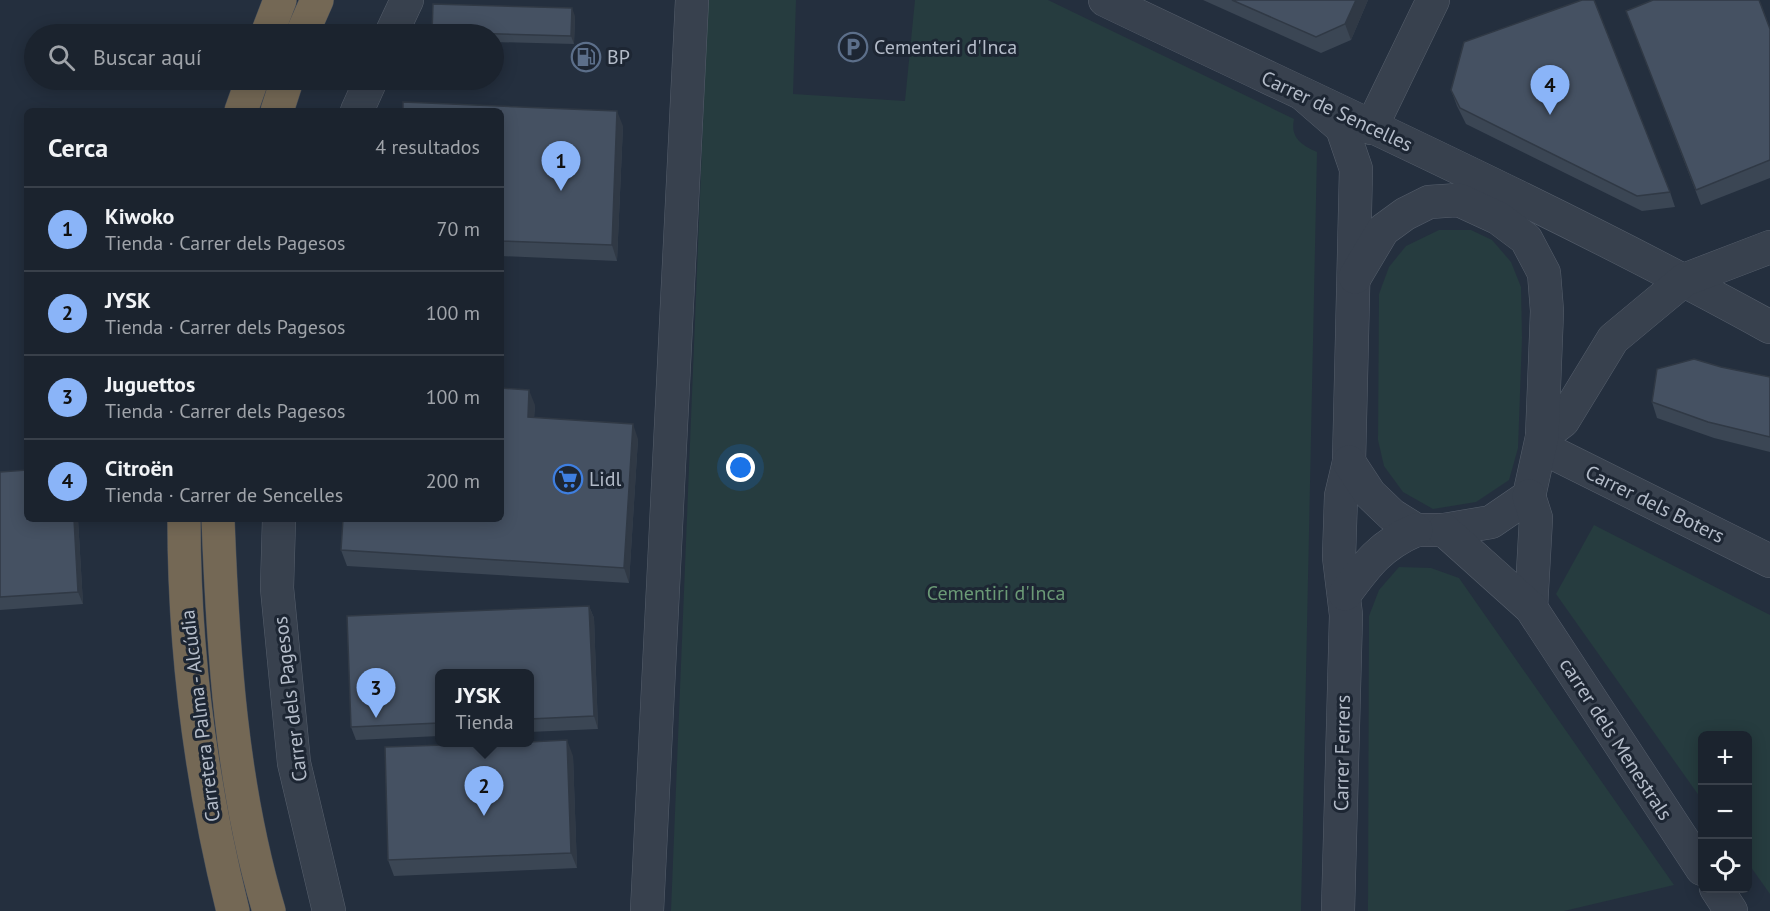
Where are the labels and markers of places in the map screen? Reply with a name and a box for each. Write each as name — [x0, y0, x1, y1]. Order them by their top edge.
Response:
parking icon: Cementeri d'Inca — [837, 31, 869, 63]
place label: Cementeri d'Inca — [874, 34, 1017, 60]
fuel station icon: BP — [570, 41, 602, 73]
place label: BP — [607, 44, 630, 70]
pin: 4 — [1530, 66, 1570, 115]
pin: 1 — [542, 142, 580, 191]
supermarket icon: Lidl — [552, 463, 584, 495]
place label: Lidl — [589, 466, 621, 492]
pin: 3 — [356, 668, 395, 718]
pin: 2 — [464, 766, 504, 816]

